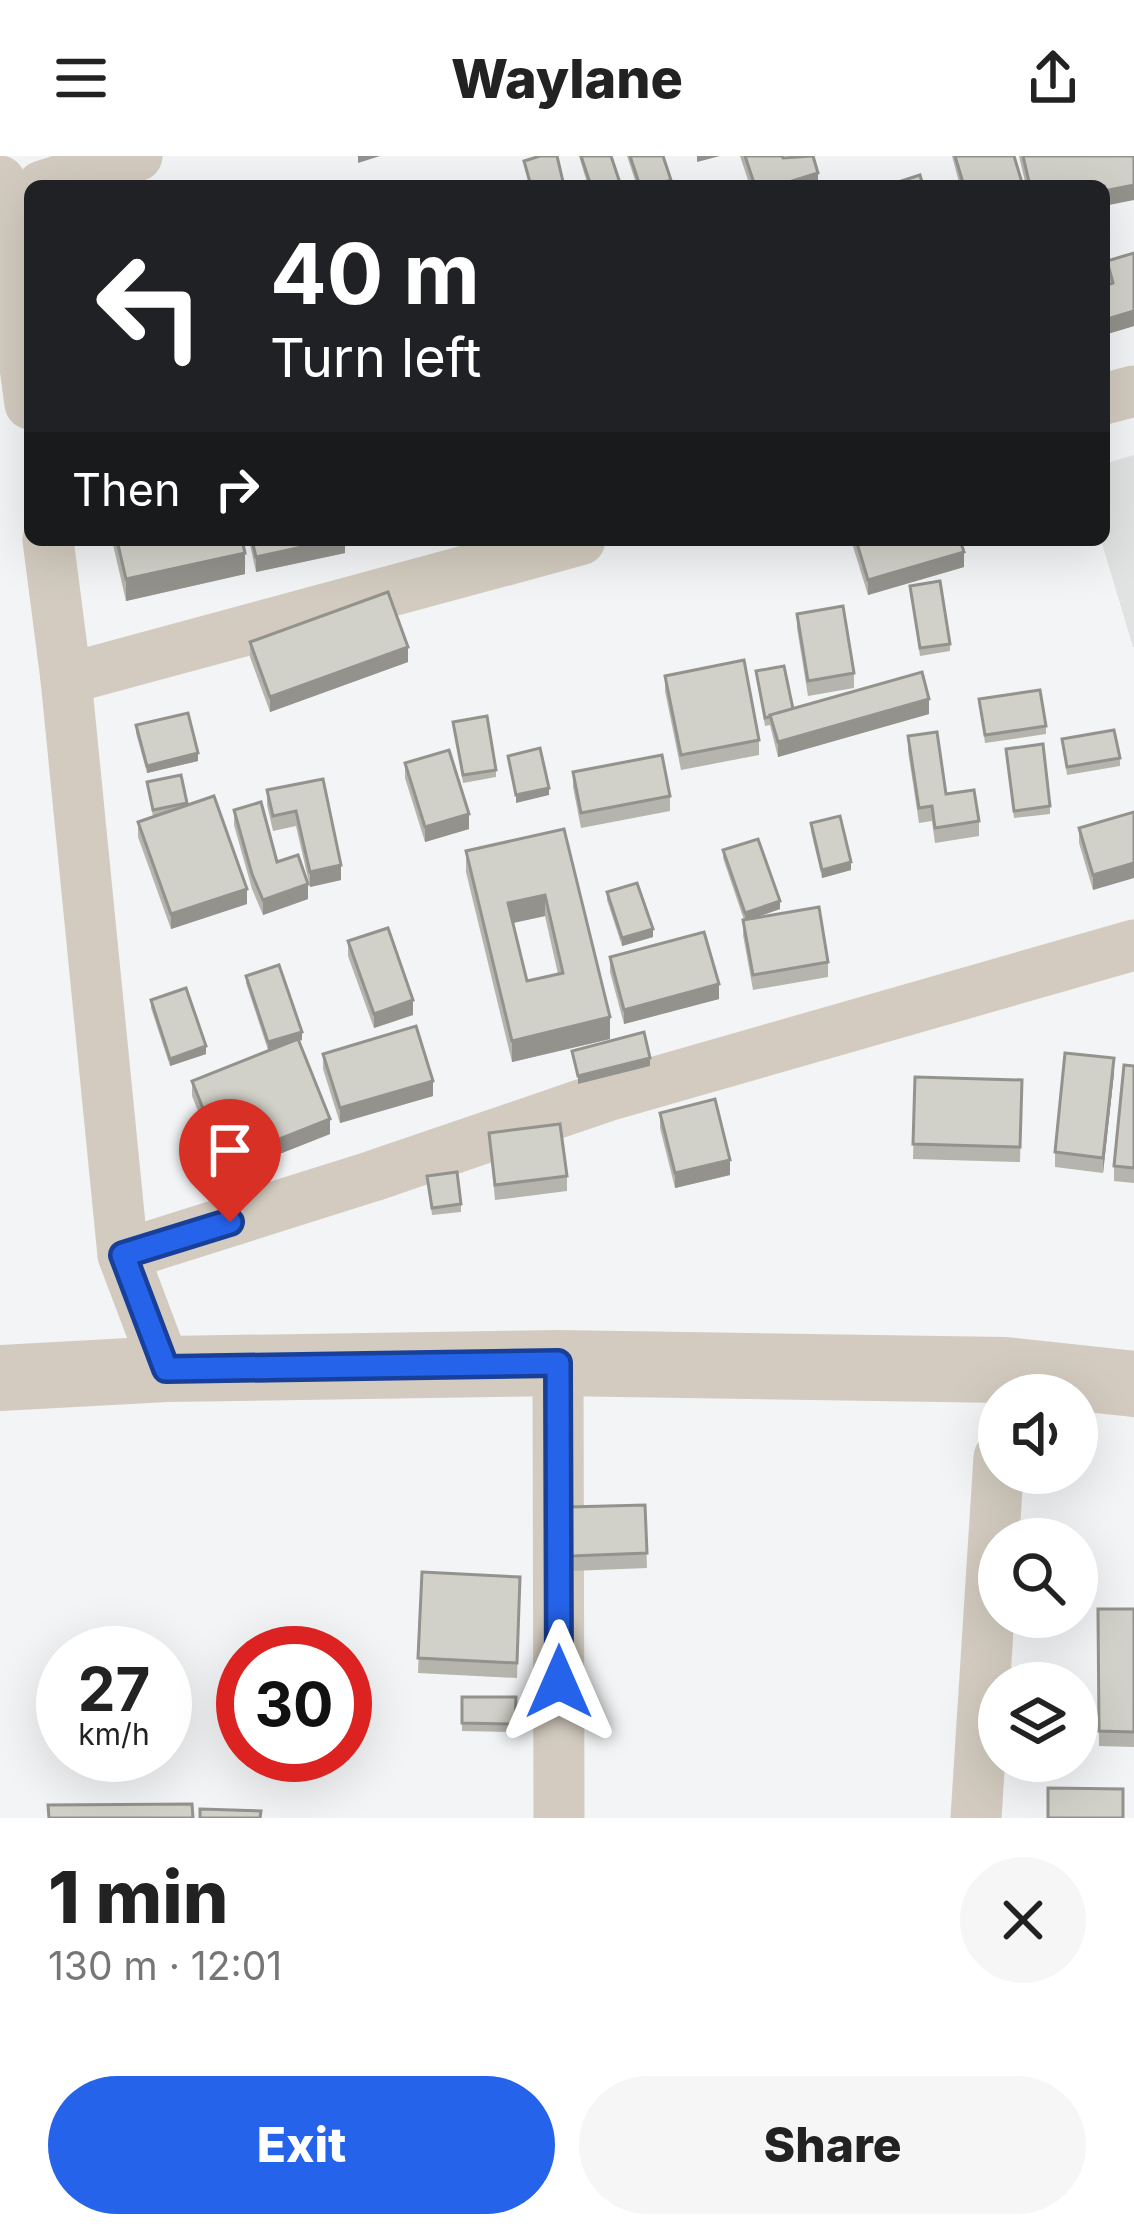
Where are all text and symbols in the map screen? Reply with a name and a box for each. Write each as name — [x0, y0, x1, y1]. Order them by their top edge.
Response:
icon: menu — [48, 45, 114, 111]
icon: share — [1020, 45, 1086, 111]
text: Waylane — [451, 46, 683, 111]
text: 40 m — [270, 223, 480, 324]
icon: left — [72, 228, 228, 384]
text: Turn left — [270, 325, 481, 390]
icon: right — [204, 456, 270, 522]
text: Then — [72, 462, 180, 517]
pin — [179, 1099, 281, 1222]
icon: arrive — [197, 1117, 263, 1183]
map controls — [978, 1374, 1098, 1782]
button: sound — [978, 1374, 1098, 1494]
button: search — [978, 1518, 1098, 1638]
position arrow — [496, 1619, 622, 1745]
speed limit sign: 30 — [216, 1626, 372, 1782]
text: 27 — [78, 1653, 150, 1725]
button: layers — [978, 1662, 1098, 1782]
text: km/h — [78, 1716, 150, 1752]
text: 1 min — [48, 1853, 228, 1940]
button: close — [960, 1857, 1086, 1983]
text: 130 m · 12:01 — [48, 1942, 282, 1989]
button: Exit — [48, 2076, 555, 2214]
button: Share — [579, 2076, 1086, 2214]

